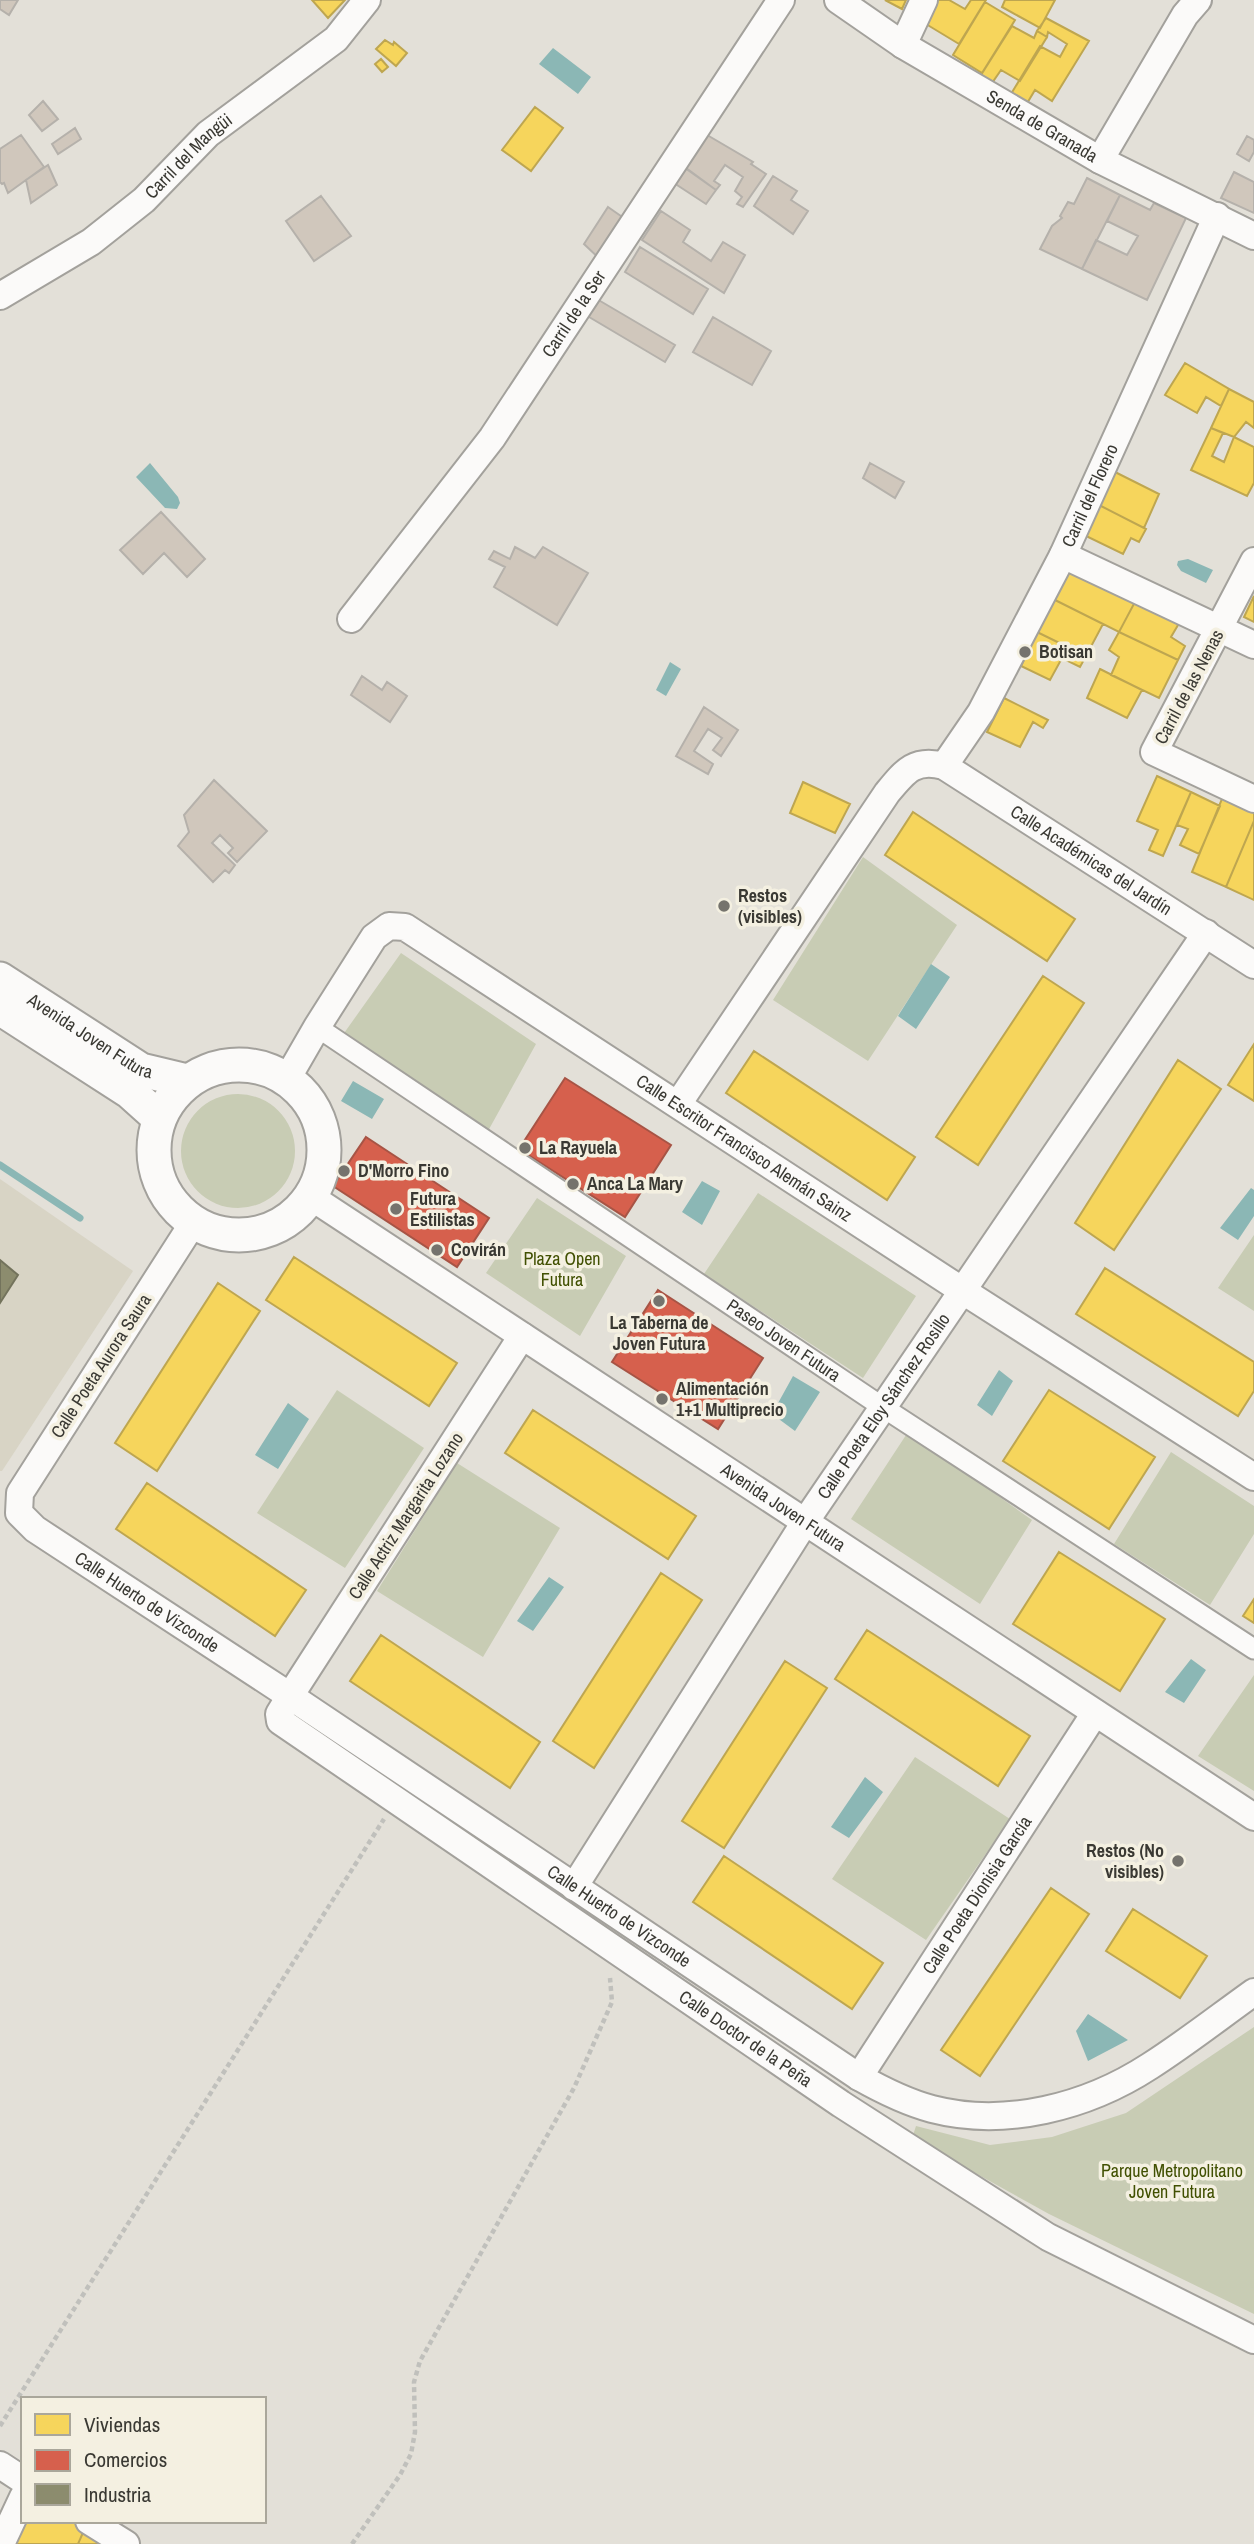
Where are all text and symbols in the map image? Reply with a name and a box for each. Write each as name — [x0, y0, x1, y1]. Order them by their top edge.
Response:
street label: Senda de Granada — [982, 83, 1102, 168]
street label: Carril del Mangüi — [139, 107, 237, 204]
street label: Carril de la Ser — [536, 265, 611, 362]
street label: Carril del Florero — [1055, 440, 1124, 551]
street label: Carril de las Nenas — [1148, 625, 1229, 748]
place label: Botisan — [1039, 639, 1093, 664]
marker: Botisan — [1017, 644, 1033, 660]
street label: Calle Académicas del Jardín — [1006, 799, 1177, 921]
place label: Restos (visibles) — [738, 883, 802, 929]
marker: Restos (visibles) — [716, 898, 732, 914]
street label: Avenida Joven Futura — [22, 986, 155, 1084]
street label: Calle Escritor Francisco Alemán Sainz — [632, 1068, 857, 1227]
place label: La Rayuela — [539, 1135, 618, 1160]
marker: La Rayuela — [517, 1140, 533, 1156]
place label: D'Morro Fino — [358, 1158, 449, 1183]
marker: D'Morro Fino — [336, 1163, 352, 1179]
place label: Anca La Mary — [587, 1171, 684, 1196]
marker: Anca La Mary — [565, 1176, 581, 1192]
place label: Futura Estilistas — [410, 1186, 475, 1232]
marker: Futura Estilistas — [388, 1201, 404, 1217]
place label: Covirán — [451, 1237, 506, 1262]
marker: Covirán — [429, 1242, 445, 1258]
park label: Plaza Open Futura — [523, 1246, 601, 1292]
street label: Calle Poeta Aurora Saura — [45, 1289, 157, 1443]
marker: La Taberna de Joven Futura — [651, 1293, 667, 1309]
street label: Paseo Joven Futura — [722, 1293, 846, 1387]
street label: Calle Poeta Eloy Sánchez Rosillo — [811, 1308, 956, 1504]
place label: La Taberna de Joven Futura — [610, 1310, 709, 1356]
place label: Alimentación 1+1 Multiprecio — [676, 1376, 784, 1422]
marker: Alimentación 1+1 Multiprecio — [654, 1391, 670, 1407]
street label: Calle Actriz Margarita Lozano — [342, 1427, 469, 1604]
street label: Avenida Joven Futura — [715, 1456, 851, 1557]
street label: Calle Huerto de Vizconde — [70, 1545, 224, 1658]
street label: Calle Poeta Dionisia García — [916, 1811, 1037, 1979]
place label: Restos (No visibles) — [1086, 1838, 1164, 1884]
marker: Restos (No visibles) — [1170, 1853, 1186, 1869]
street label: Calle Huerto de Vizconde — [542, 1859, 696, 1973]
street label: Calle Doctor de la Peña — [674, 1984, 817, 2093]
park label: Parque Metropolitano Joven Futura — [1101, 2158, 1243, 2204]
legend — [21, 2397, 266, 2523]
text: Viviendas — [84, 2410, 160, 2439]
text: Comercios — [84, 2445, 167, 2474]
text: Industria — [84, 2480, 151, 2509]

